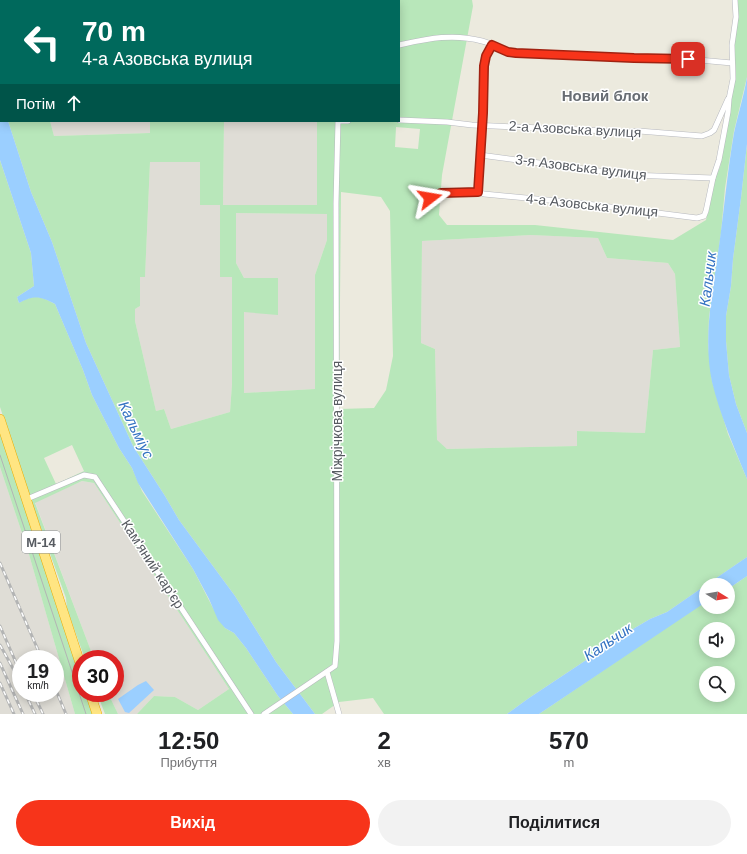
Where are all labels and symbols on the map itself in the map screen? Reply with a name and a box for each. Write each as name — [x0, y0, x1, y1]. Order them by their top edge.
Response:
pin — [671, 42, 705, 76]
district label: Новий блок — [562, 87, 649, 104]
street label: 2-а Азовська вулиця — [508, 118, 642, 140]
street label: 3-я Азовська вулиця — [514, 151, 648, 183]
position arrow — [409, 177, 451, 219]
street label: 4-а Азовська вулиця — [525, 190, 659, 220]
water label: Кальчик — [696, 250, 719, 307]
street label: Міжрічкова вулиця — [329, 361, 345, 481]
water label: Кальміус — [115, 398, 158, 462]
street label: Кам'яний кар'єр — [118, 517, 188, 612]
road number: М-14 — [22, 531, 60, 553]
north arrow — [699, 578, 735, 614]
water label: Кальчик — [580, 619, 636, 664]
speed limit sign: 30 — [72, 650, 124, 702]

